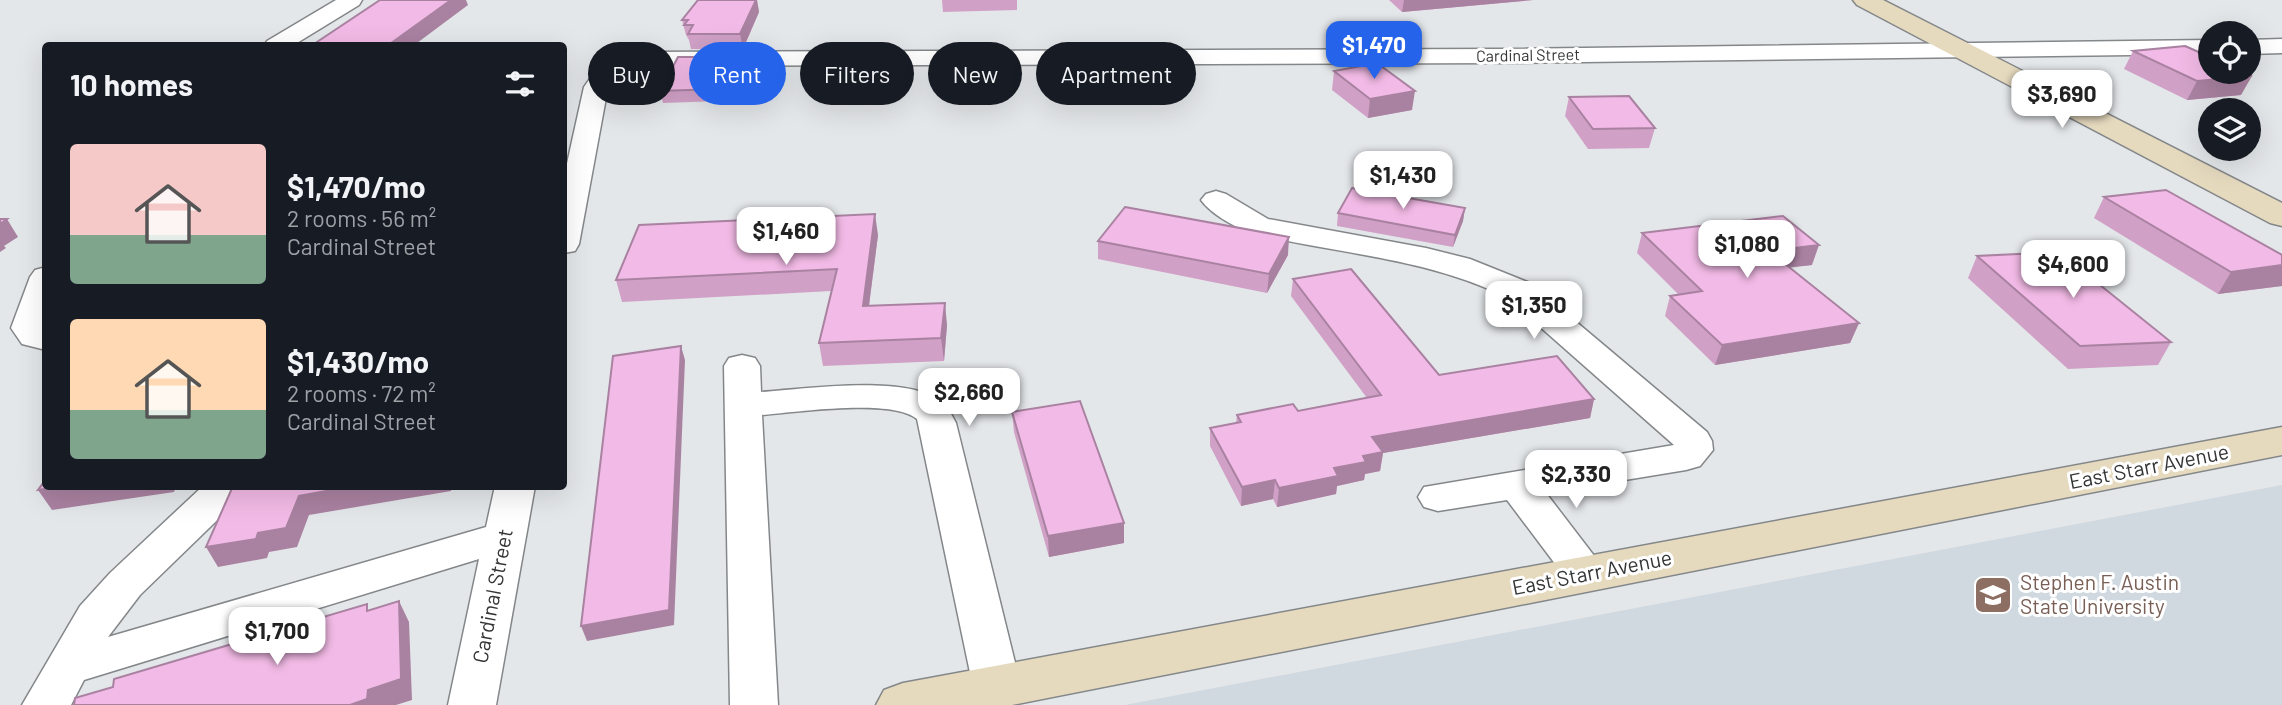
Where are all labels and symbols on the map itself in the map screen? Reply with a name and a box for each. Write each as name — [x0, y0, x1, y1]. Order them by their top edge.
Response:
pin: $1,470 — [1317, 22, 1431, 81]
street label: Cardinal Street — [1476, 44, 1580, 65]
pin: $3,690 — [2005, 71, 2119, 130]
pin: $1,430 — [1346, 152, 1460, 211]
pin: $1,460 — [729, 208, 843, 267]
pin: $1,080 — [1690, 220, 1804, 280]
pin: $4,600 — [2016, 240, 2130, 300]
pin: $1,350 — [1477, 282, 1591, 341]
pin: $2,660 — [912, 368, 1026, 428]
street label: East Starr Avenue — [2067, 438, 2231, 493]
pin: $2,330 — [1519, 450, 1633, 510]
street label: Cardinal Street — [466, 527, 517, 665]
street label: East Starr Avenue — [1510, 544, 1674, 599]
place label: Stephen F. Austin State University — [2020, 569, 2179, 618]
school or university icon: Stephen F. Austin State University — [1972, 574, 2014, 616]
pin: $1,700 — [220, 608, 334, 667]

